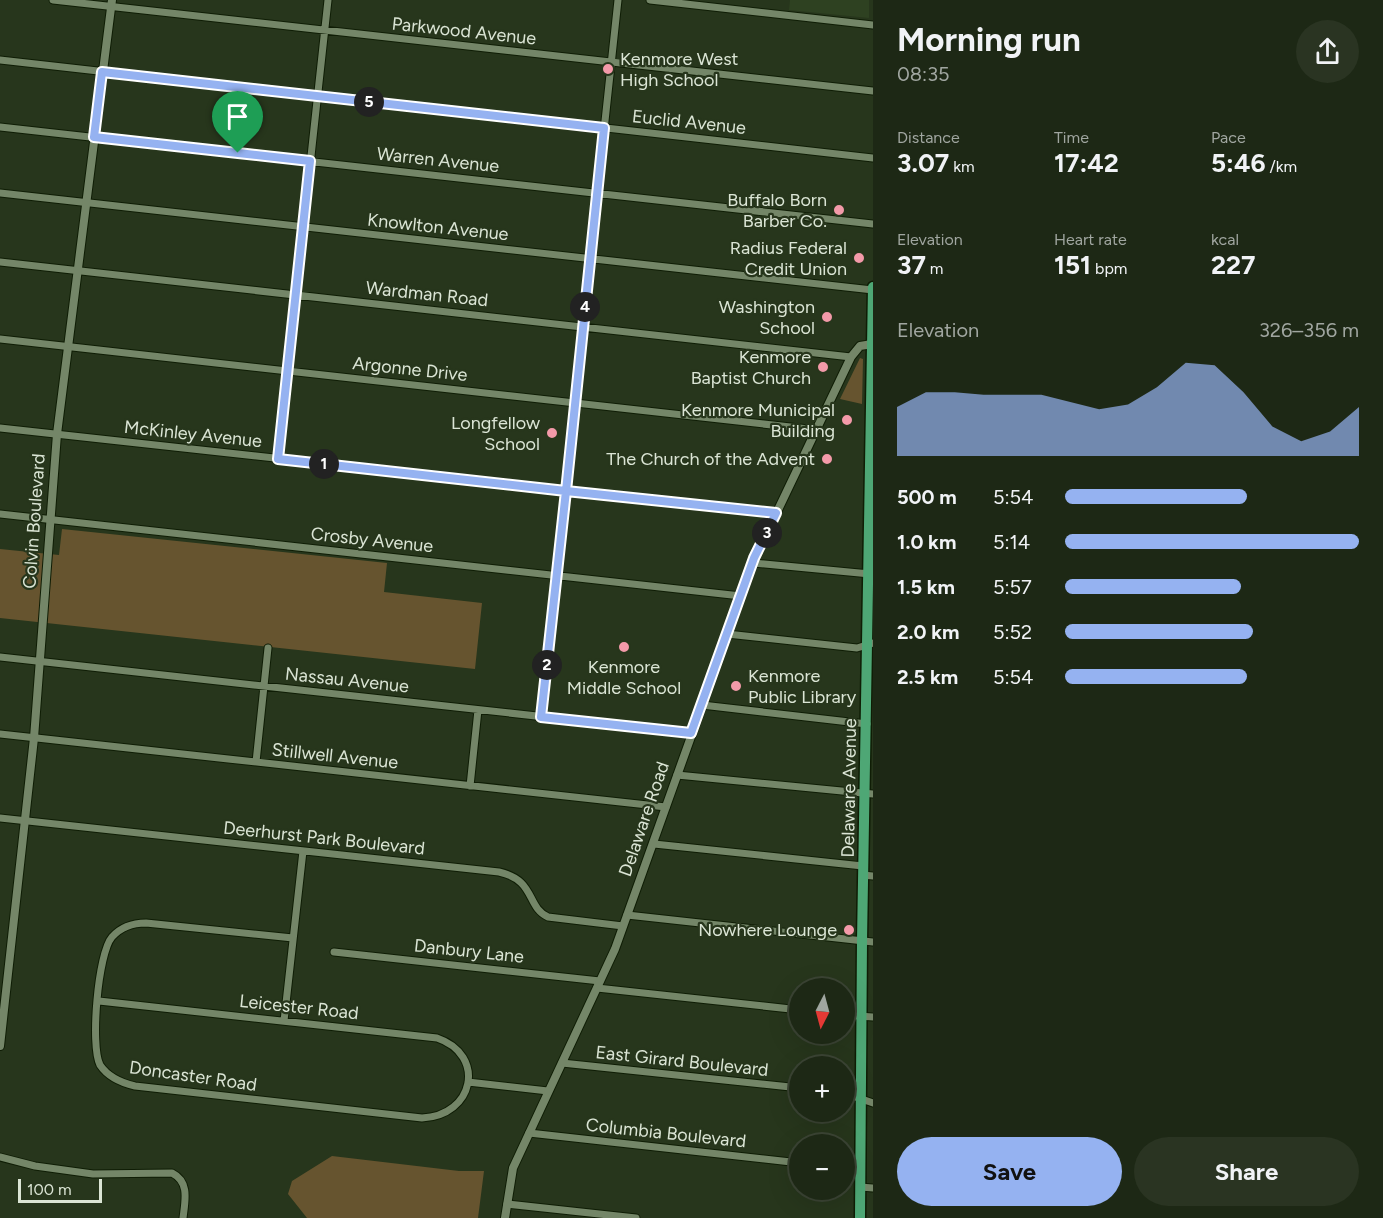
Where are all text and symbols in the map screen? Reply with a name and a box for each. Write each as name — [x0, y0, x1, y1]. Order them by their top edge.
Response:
street label: Parkwood Avenue — [391, 12, 537, 50]
text: Morning run — [897, 20, 1081, 59]
button: share — [1296, 20, 1359, 83]
place label: Kenmore West High School — [620, 48, 739, 91]
marker: Kenmore West High School — [601, 62, 615, 76]
text: 08:35 — [897, 62, 950, 86]
pin: 5 — [354, 87, 384, 117]
pin — [212, 91, 263, 153]
text: 5 — [364, 92, 374, 111]
icon: arrive — [221, 100, 254, 133]
street label: Euclid Avenue — [631, 105, 747, 139]
text: Distance — [897, 128, 960, 147]
text: Time — [1054, 128, 1089, 147]
text: Pace — [1211, 128, 1246, 147]
street label: Warren Avenue — [376, 143, 501, 177]
text: 3.07 — [897, 147, 949, 179]
text: 17:42 — [1054, 147, 1119, 179]
text: 5:46 — [1211, 147, 1265, 179]
text: km — [949, 157, 975, 176]
text: /km — [1265, 157, 1297, 176]
place label: Buffalo Born Barber Co. — [727, 189, 827, 232]
marker: Buffalo Born Barber Co. — [832, 203, 846, 217]
street label: Knowlton Avenue — [366, 209, 510, 245]
text: Elevation — [897, 230, 963, 249]
text: Heart rate — [1054, 230, 1127, 249]
text: kcal — [1211, 230, 1239, 249]
place label: Radius Federal Credit Union — [730, 237, 847, 280]
text: 37 — [897, 249, 926, 281]
text: 151 — [1054, 249, 1091, 281]
text: 227 — [1211, 249, 1256, 281]
marker: Radius Federal Credit Union — [852, 251, 866, 265]
text: m — [926, 259, 944, 278]
text: bpm — [1091, 259, 1127, 278]
street label: Wardman Road — [365, 277, 489, 311]
pin: 4 — [570, 292, 600, 322]
place label: Washington School — [719, 296, 815, 339]
text: 4 — [580, 297, 590, 316]
marker: Washington School — [820, 310, 834, 324]
text: Elevation — [897, 318, 979, 342]
text: 326–356 m — [1259, 318, 1359, 342]
place label: Kenmore Baptist Church — [691, 346, 811, 389]
street label: Argonne Drive — [352, 352, 469, 386]
marker: Kenmore Baptist Church — [816, 360, 830, 374]
place label: Kenmore Municipal Building — [681, 399, 835, 442]
place label: Longfellow School — [451, 412, 540, 455]
marker: Kenmore Municipal Building — [840, 413, 854, 427]
street label: McKinley Avenue — [123, 416, 263, 452]
marker: Longfellow School — [545, 426, 559, 440]
place label: The Church of the Advent — [606, 448, 815, 470]
pin: 1 — [309, 449, 339, 479]
marker: The Church of the Advent — [820, 452, 834, 466]
street label: Colvin Boulevard — [18, 453, 50, 589]
text: 1 — [321, 454, 327, 473]
text: 500 m — [897, 485, 957, 509]
text: 5:54 — [993, 485, 1033, 509]
pin: 3 — [752, 518, 782, 548]
street label: Crosby Avenue — [310, 523, 434, 557]
text: 3 — [763, 523, 771, 542]
text: 1.0 km — [897, 530, 956, 554]
text: 5:14 — [993, 530, 1030, 554]
text: 1.5 km — [897, 575, 955, 599]
text: 5:57 — [993, 575, 1032, 599]
text: 2.0 km — [897, 620, 959, 644]
text: 5:52 — [993, 620, 1032, 644]
marker: Kenmore Middle School — [617, 640, 631, 654]
pin: 2 — [532, 650, 562, 680]
text: 2 — [542, 655, 552, 674]
place label: Kenmore Middle School — [567, 656, 681, 699]
street label: Nassau Avenue — [284, 663, 410, 697]
place label: Kenmore Public Library — [748, 665, 857, 708]
text: 2.5 km — [897, 665, 958, 689]
text: 5:54 — [993, 665, 1033, 689]
marker: Kenmore Public Library — [729, 679, 743, 693]
street label: Delaware Avenue — [837, 718, 861, 858]
street label: Stillwell Avenue — [271, 738, 399, 774]
street label: Delaware Road — [614, 759, 674, 879]
street label: Deerhurst Park Boulevard — [222, 816, 426, 860]
place label: Nowhere Lounge — [698, 919, 837, 941]
marker: Nowhere Lounge — [842, 923, 856, 937]
street label: Danbury Lane — [413, 934, 525, 968]
north arrow — [789, 978, 855, 1044]
map controls — [789, 978, 855, 1200]
street label: Leicester Road — [238, 990, 360, 1024]
street label: East Girard Boulevard — [594, 1041, 770, 1081]
street label: Doncaster Road — [128, 1056, 258, 1096]
button: + — [789, 1056, 855, 1122]
street label: Columbia Boulevard — [585, 1114, 747, 1152]
button: − — [789, 1134, 855, 1200]
button: Save — [897, 1137, 1122, 1206]
button: Share — [1134, 1137, 1359, 1206]
scale bar — [18, 1176, 102, 1204]
text: 100 m — [27, 1180, 72, 1199]

